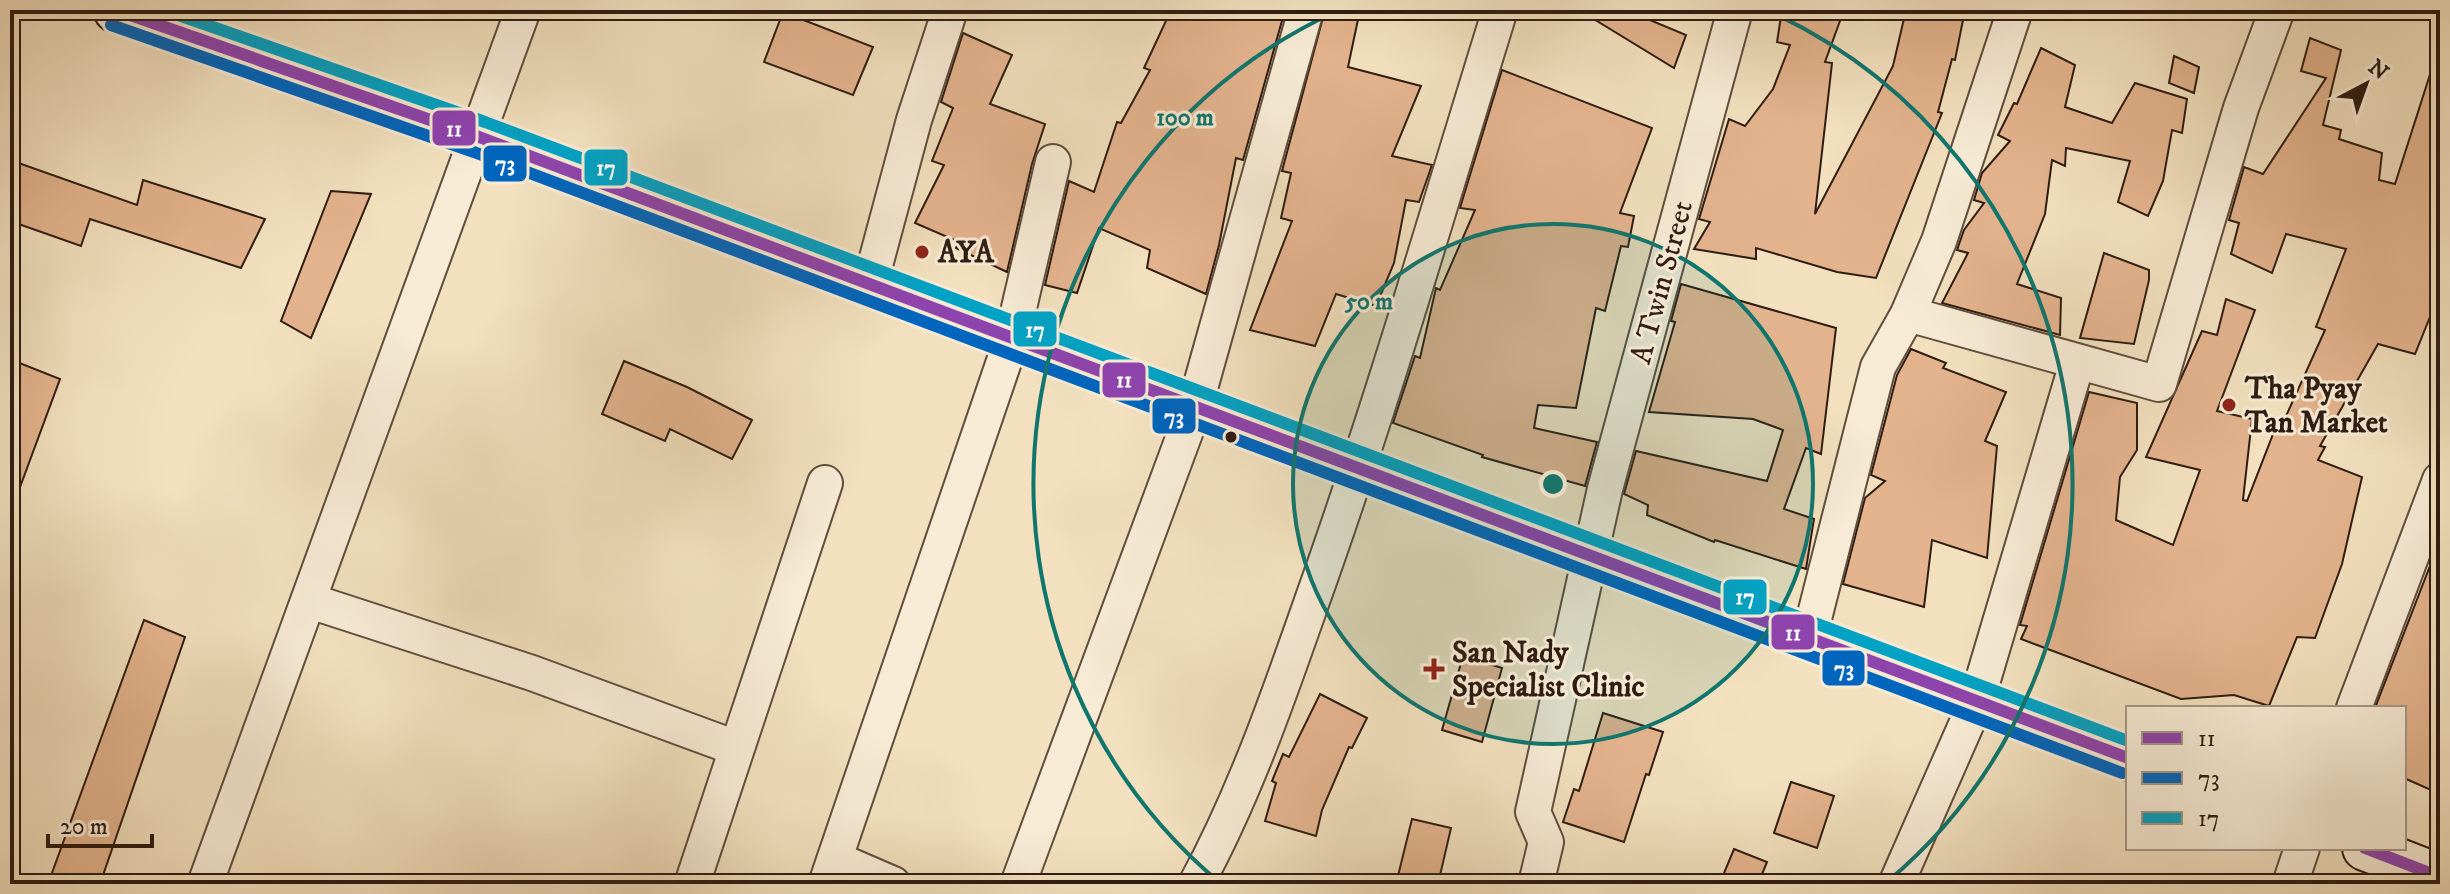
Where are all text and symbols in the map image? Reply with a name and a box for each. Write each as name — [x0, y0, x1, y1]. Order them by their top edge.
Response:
north arrow — [2326, 44, 2406, 124]
text: N — [2362, 54, 2394, 86]
text: 100 m — [1156, 103, 1214, 133]
line badge: 11 — [431, 109, 477, 147]
text: 11 — [446, 116, 462, 143]
line badge: 73 — [482, 144, 528, 183]
line badge: 17 — [583, 148, 629, 187]
text: 73 — [495, 151, 515, 178]
text: 17 — [596, 155, 616, 182]
street label: A Twin Street — [1623, 197, 1702, 368]
place label: AYA — [937, 235, 995, 272]
marker: AYA — [913, 243, 931, 261]
text: 50 m — [1344, 287, 1393, 317]
line badge: 17 — [1012, 310, 1058, 348]
text: 17 — [1025, 317, 1045, 344]
line badge: 11 — [1101, 361, 1147, 399]
text: 11 — [1116, 367, 1132, 394]
place label: Tha Pyay Tan Market — [2244, 371, 2388, 442]
marker: Tha Pyay Tan Market — [2220, 396, 2238, 414]
line badge: 73 — [1151, 397, 1197, 435]
text: 73 — [1164, 404, 1184, 431]
unlabelled marker — [1223, 429, 1239, 445]
centre of rings — [1539, 470, 1567, 498]
line badge: 17 — [1722, 578, 1768, 616]
text: 17 — [1735, 584, 1755, 611]
line badge: 11 — [1770, 613, 1816, 651]
text: 11 — [1785, 620, 1801, 647]
place label: San Nady Specialist Clinic — [1452, 635, 1645, 706]
line badge: 73 — [1821, 649, 1866, 687]
text: 73 — [1834, 656, 1854, 683]
marker: San Nady Specialist Clinic — [1423, 658, 1445, 680]
legend — [2126, 706, 2406, 850]
text: 11 — [2198, 724, 2216, 754]
text: 73 — [2198, 764, 2220, 794]
scale bar — [48, 798, 152, 848]
text: 17 — [2198, 804, 2219, 834]
text: 20 m — [60, 812, 108, 842]

